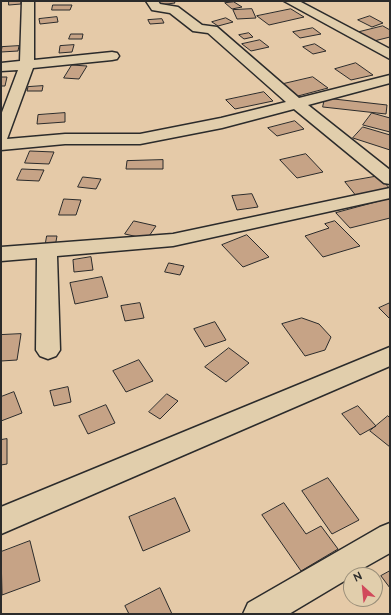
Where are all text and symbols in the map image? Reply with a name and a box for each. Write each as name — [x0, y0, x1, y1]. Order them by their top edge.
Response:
north arrow — [343, 567, 383, 607]
text: N — [351, 569, 364, 585]

